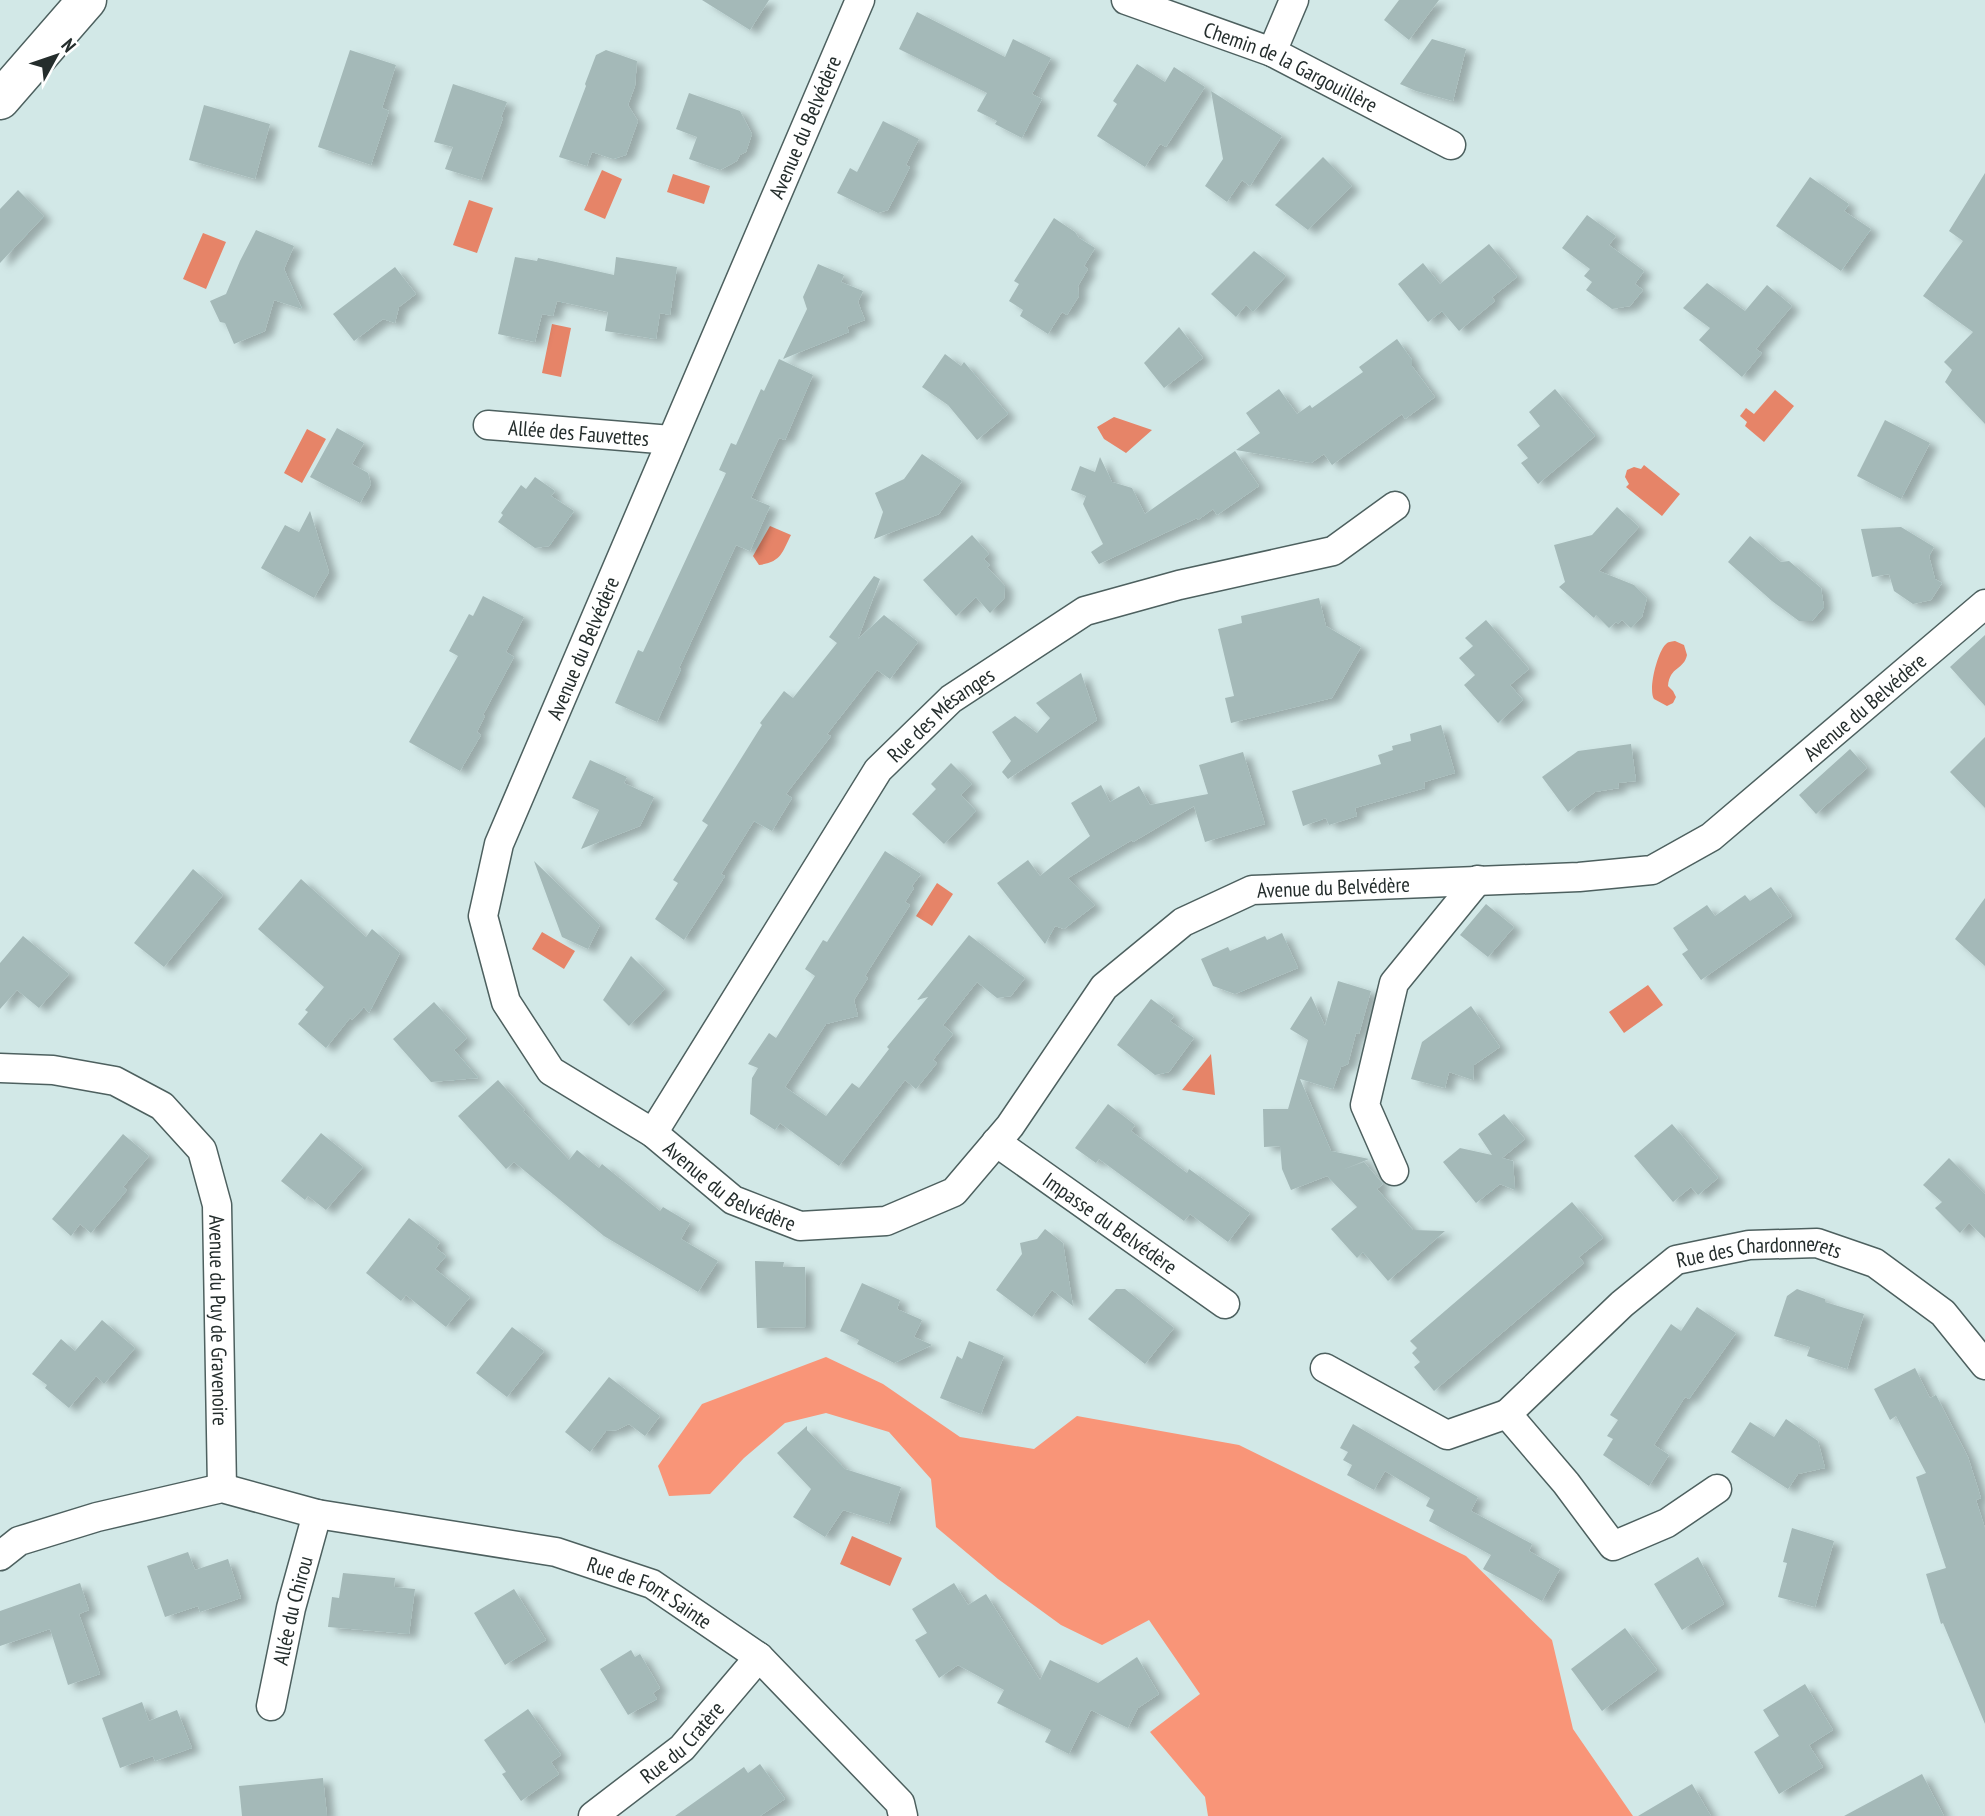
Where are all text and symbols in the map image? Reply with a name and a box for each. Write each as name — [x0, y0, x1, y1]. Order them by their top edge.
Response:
street label: Chemin de la Gargouillère — [1200, 15, 1382, 118]
north arrow — [21, 21, 91, 91]
text: N — [57, 33, 82, 57]
street label: Avenue du Belvédère — [763, 51, 847, 203]
street label: Allée des Fauvettes — [507, 413, 650, 452]
street label: Avenue du Belvédère — [541, 572, 625, 724]
street label: Avenue du Belvédère — [1797, 647, 1931, 766]
street label: Rue des Mésanges — [881, 661, 999, 768]
street label: Avenue du Belvédère — [1257, 870, 1410, 903]
street label: Avenue du Belvédère — [658, 1134, 800, 1237]
street label: Impasse du Belvédère — [1038, 1166, 1183, 1280]
street label: Avenue du Puy de Gravenoire — [204, 1215, 234, 1426]
street label: Rue des Chardonnerets — [1674, 1230, 1845, 1273]
street label: Rue de Font Sainte — [584, 1550, 717, 1635]
street label: Allée du Chirou — [266, 1553, 318, 1667]
street label: Rue du Cratère — [634, 1695, 730, 1789]

